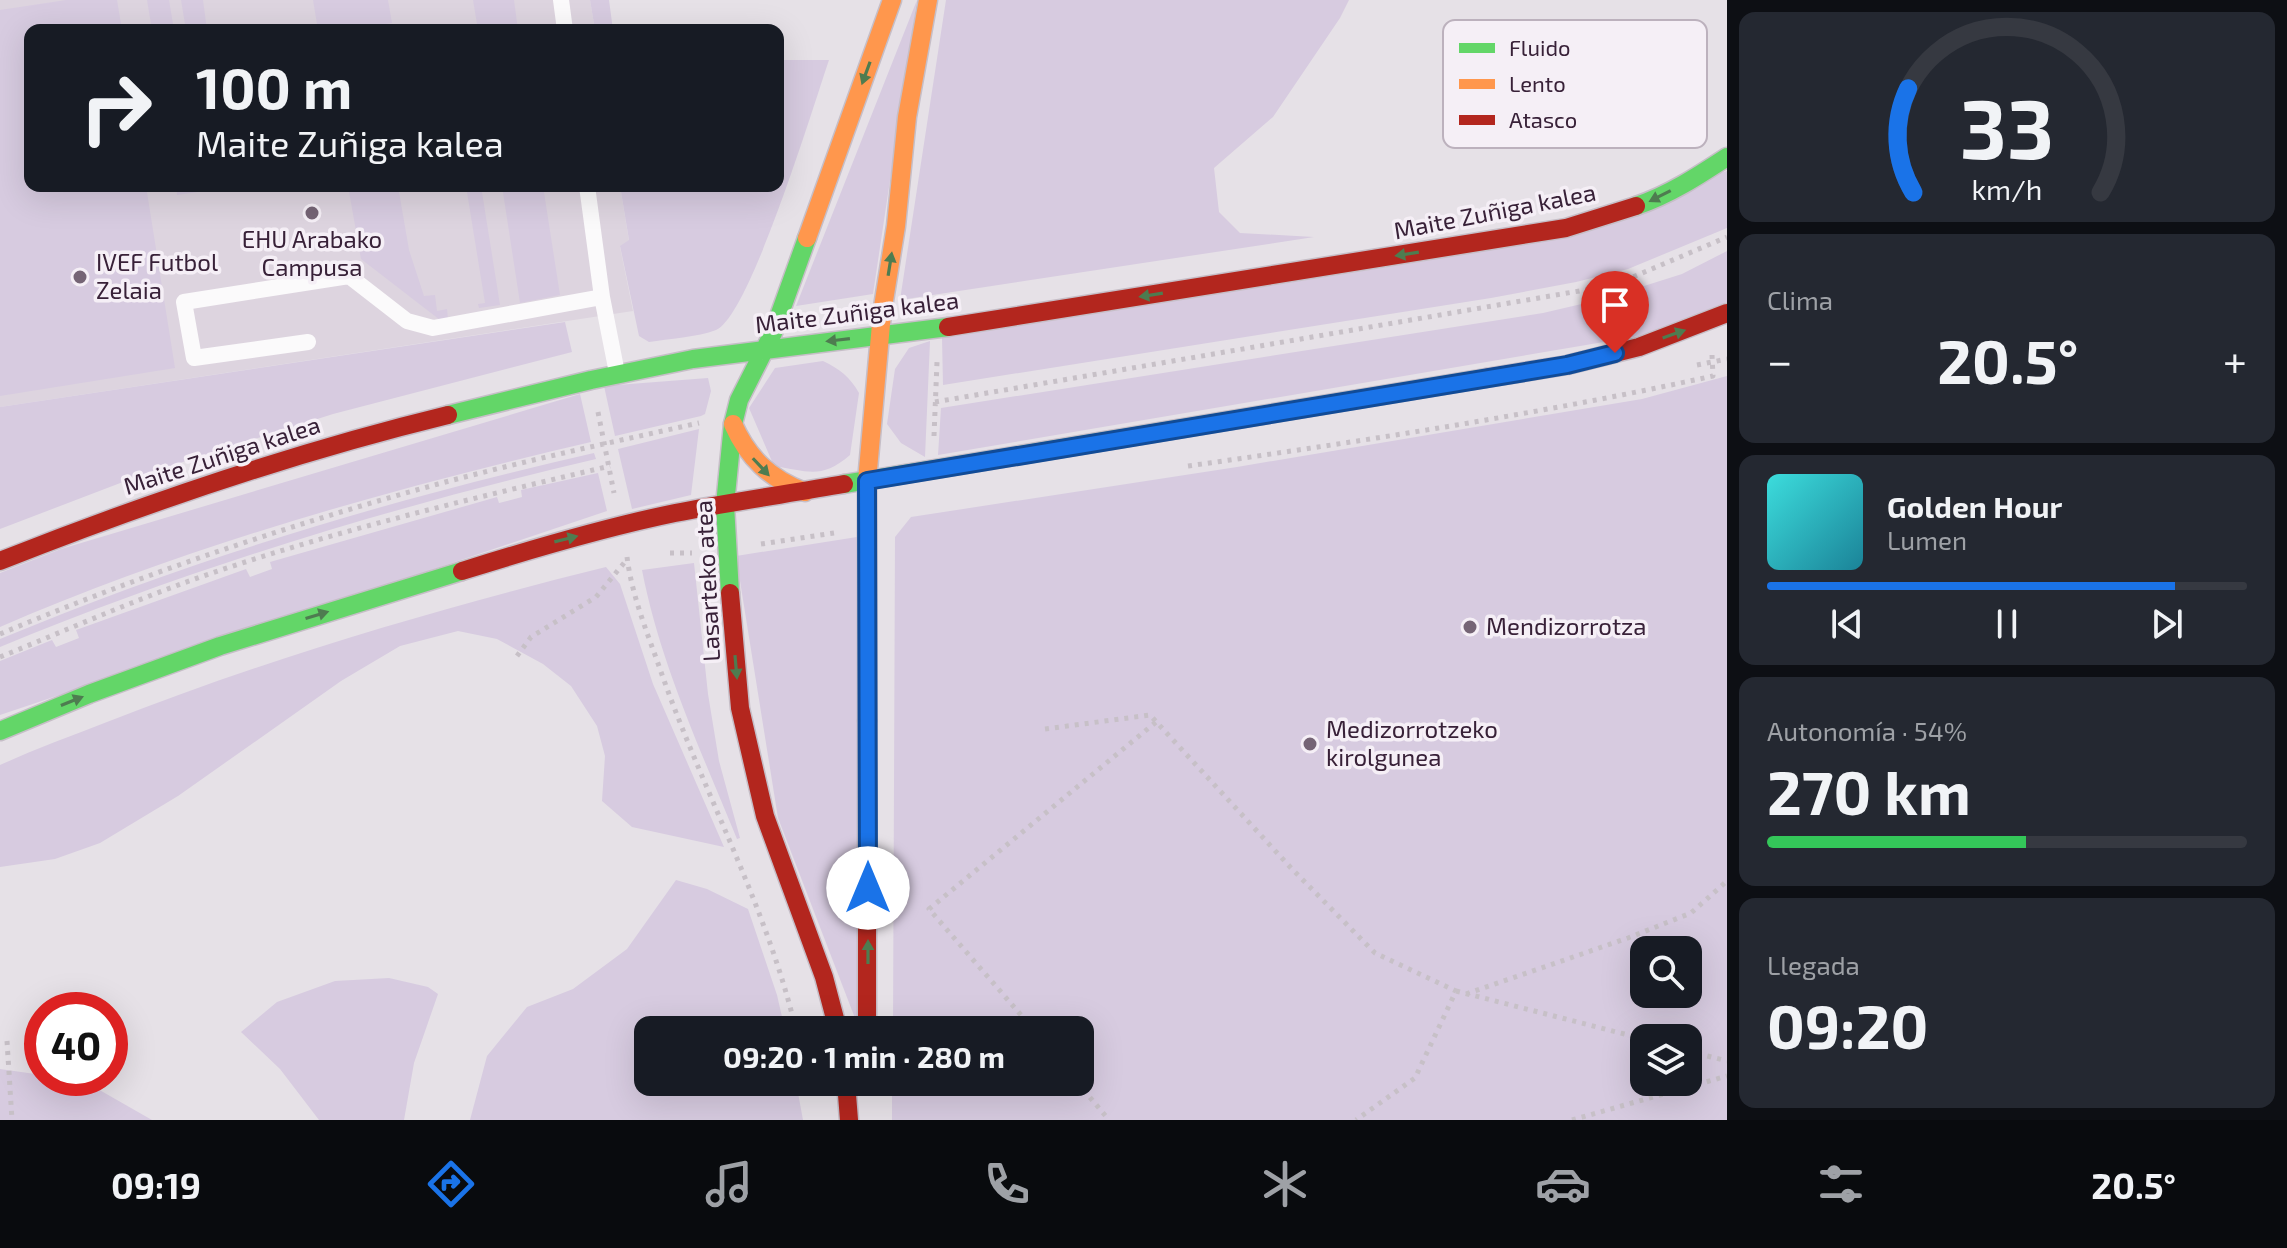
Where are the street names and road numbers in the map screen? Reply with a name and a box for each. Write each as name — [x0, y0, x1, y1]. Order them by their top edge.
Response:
street label: Maite Zuñiga kalea — [1391, 177, 1598, 244]
street label: Maite Zuñiga kalea — [753, 285, 960, 338]
street label: Maite Zuñiga kalea — [120, 409, 324, 500]
street label: Lasarteko atea — [688, 500, 725, 663]

